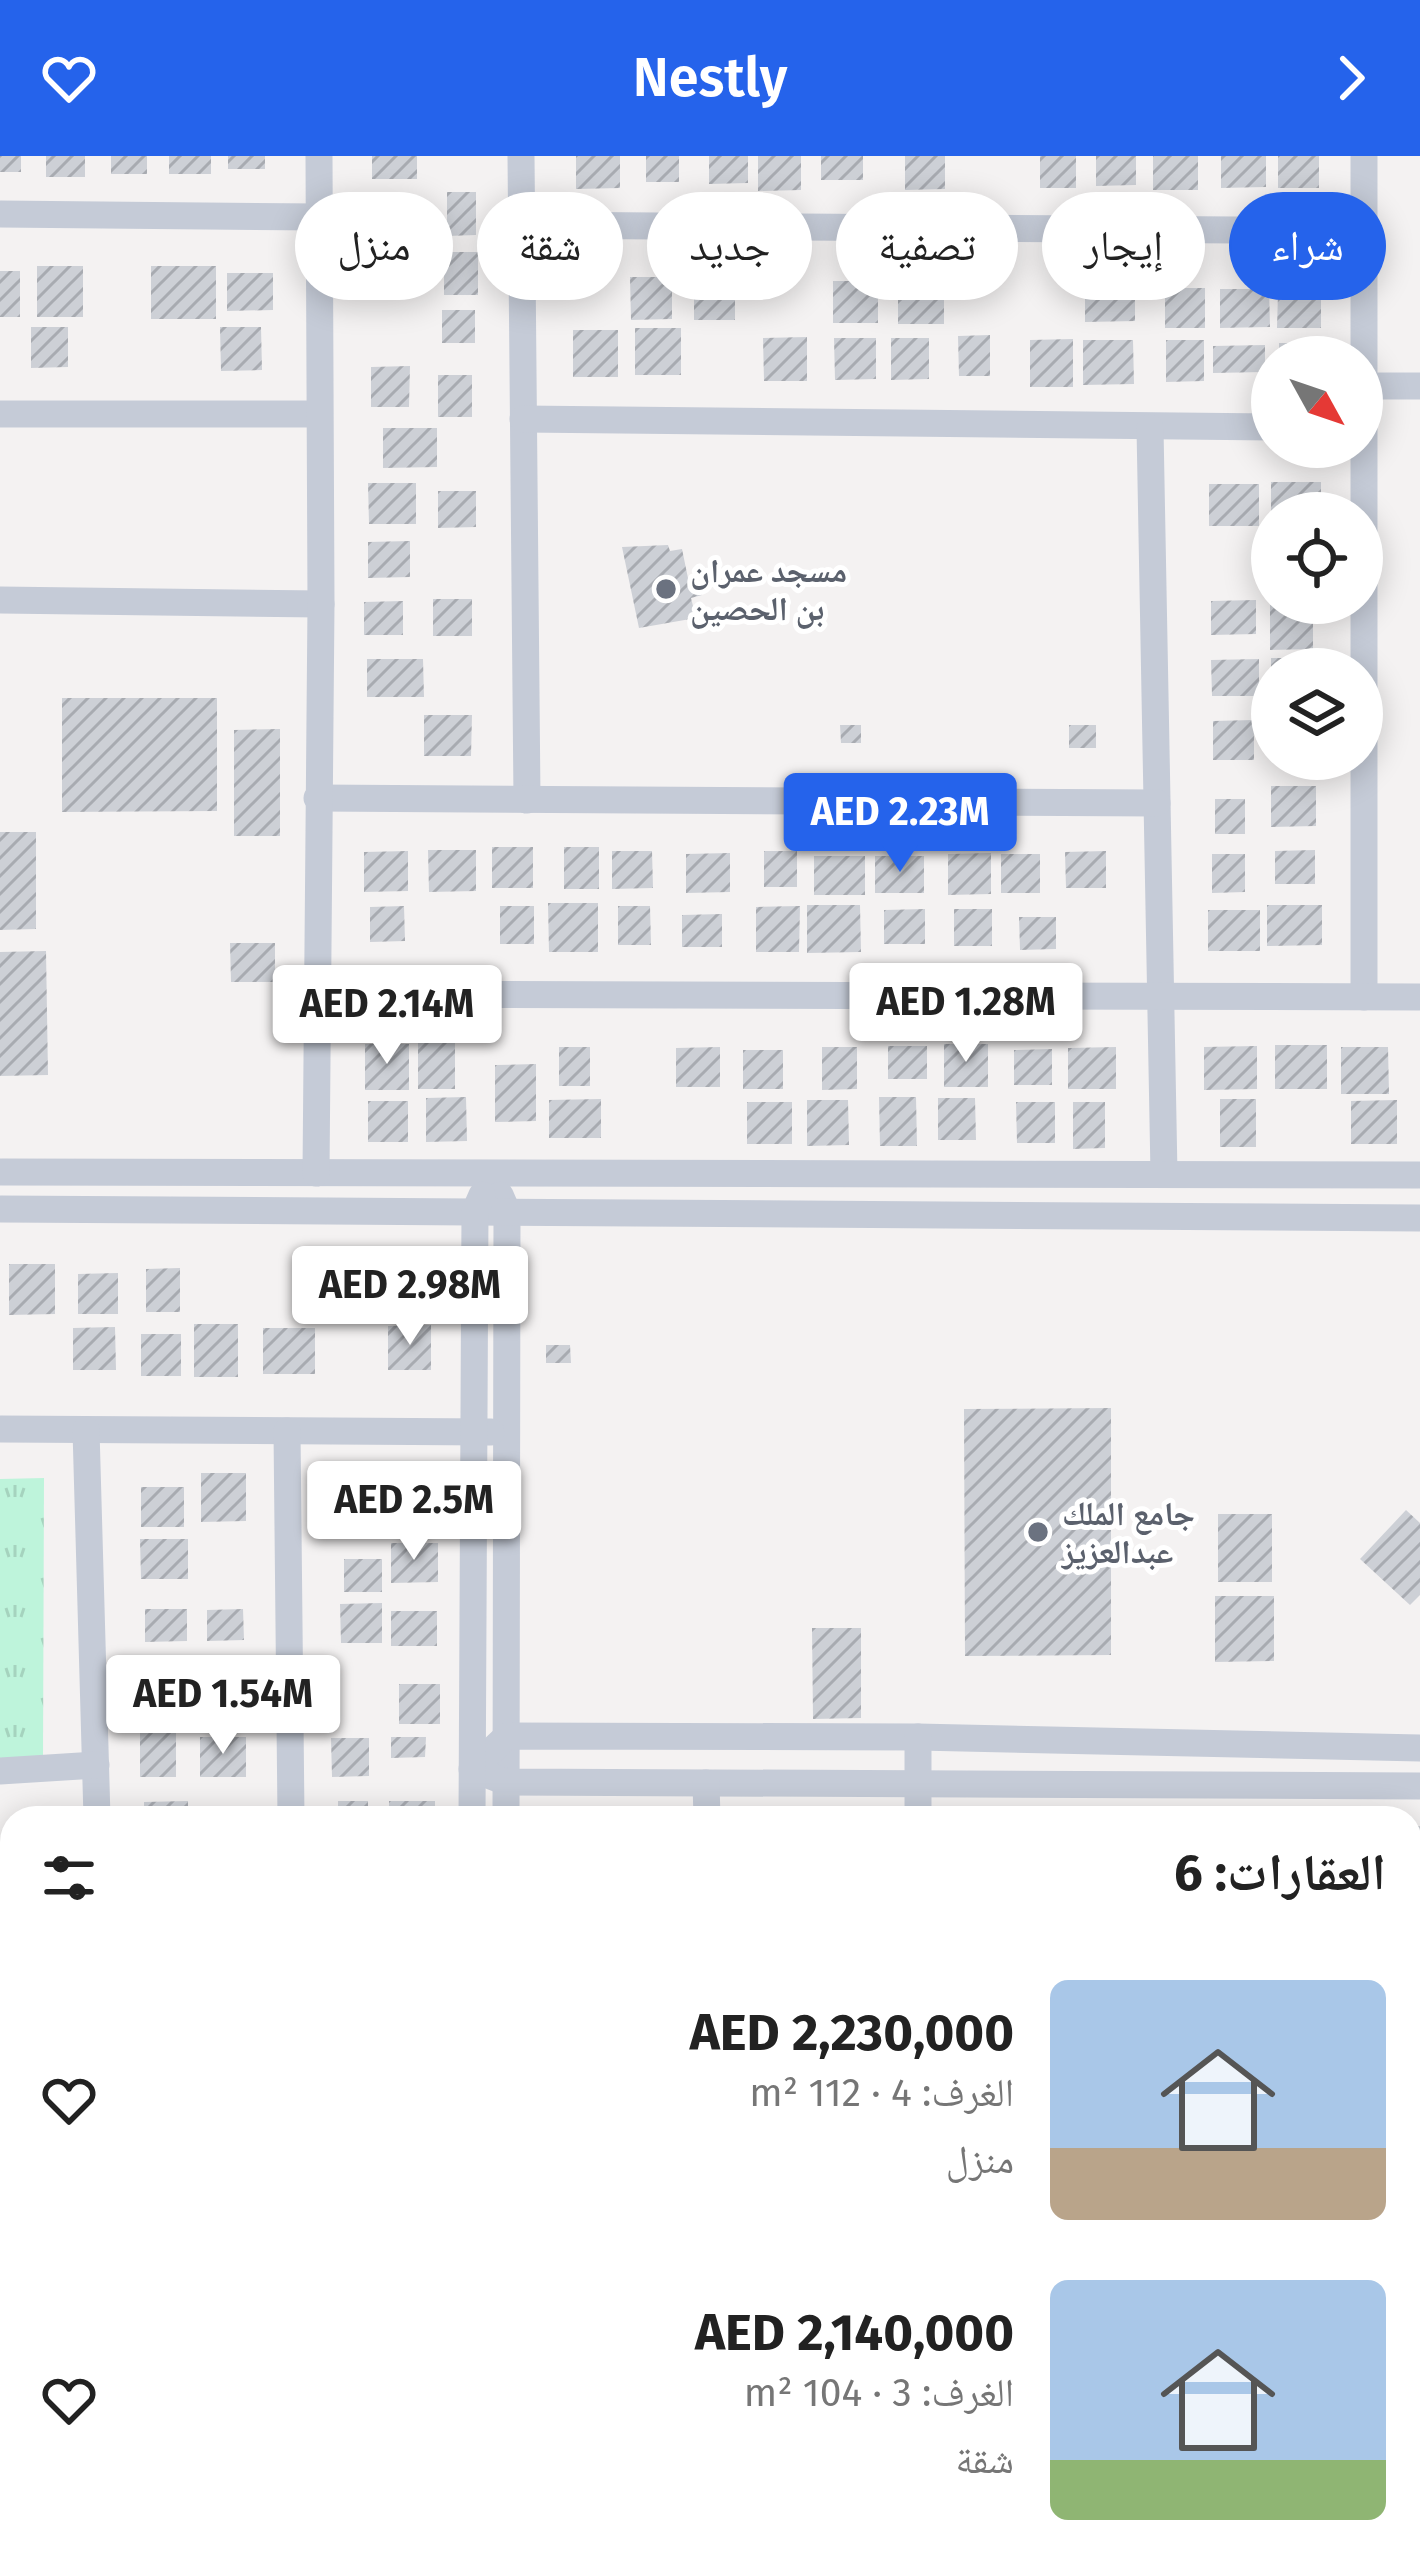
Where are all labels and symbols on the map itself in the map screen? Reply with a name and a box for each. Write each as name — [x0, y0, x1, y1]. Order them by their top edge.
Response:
north arrow — [1251, 336, 1383, 468]
place label: مسجد عمران بن الحصين — [690, 551, 847, 629]
marker: مسجد عمران بن الحصين — [653, 576, 679, 602]
pin: AED 2.23M — [763, 773, 1037, 875]
pin: AED 1.28M — [829, 963, 1103, 1065]
pin: AED 2.14M — [250, 965, 524, 1067]
pin: AED 2.98M — [273, 1246, 547, 1348]
pin: AED 2.5M — [290, 1461, 538, 1563]
place label: جامع الملك عبدالعزيز — [1060, 1494, 1195, 1572]
marker: جامع الملك عبدالعزيز — [1025, 1519, 1051, 1545]
pin: AED 1.54M — [86, 1655, 360, 1757]

